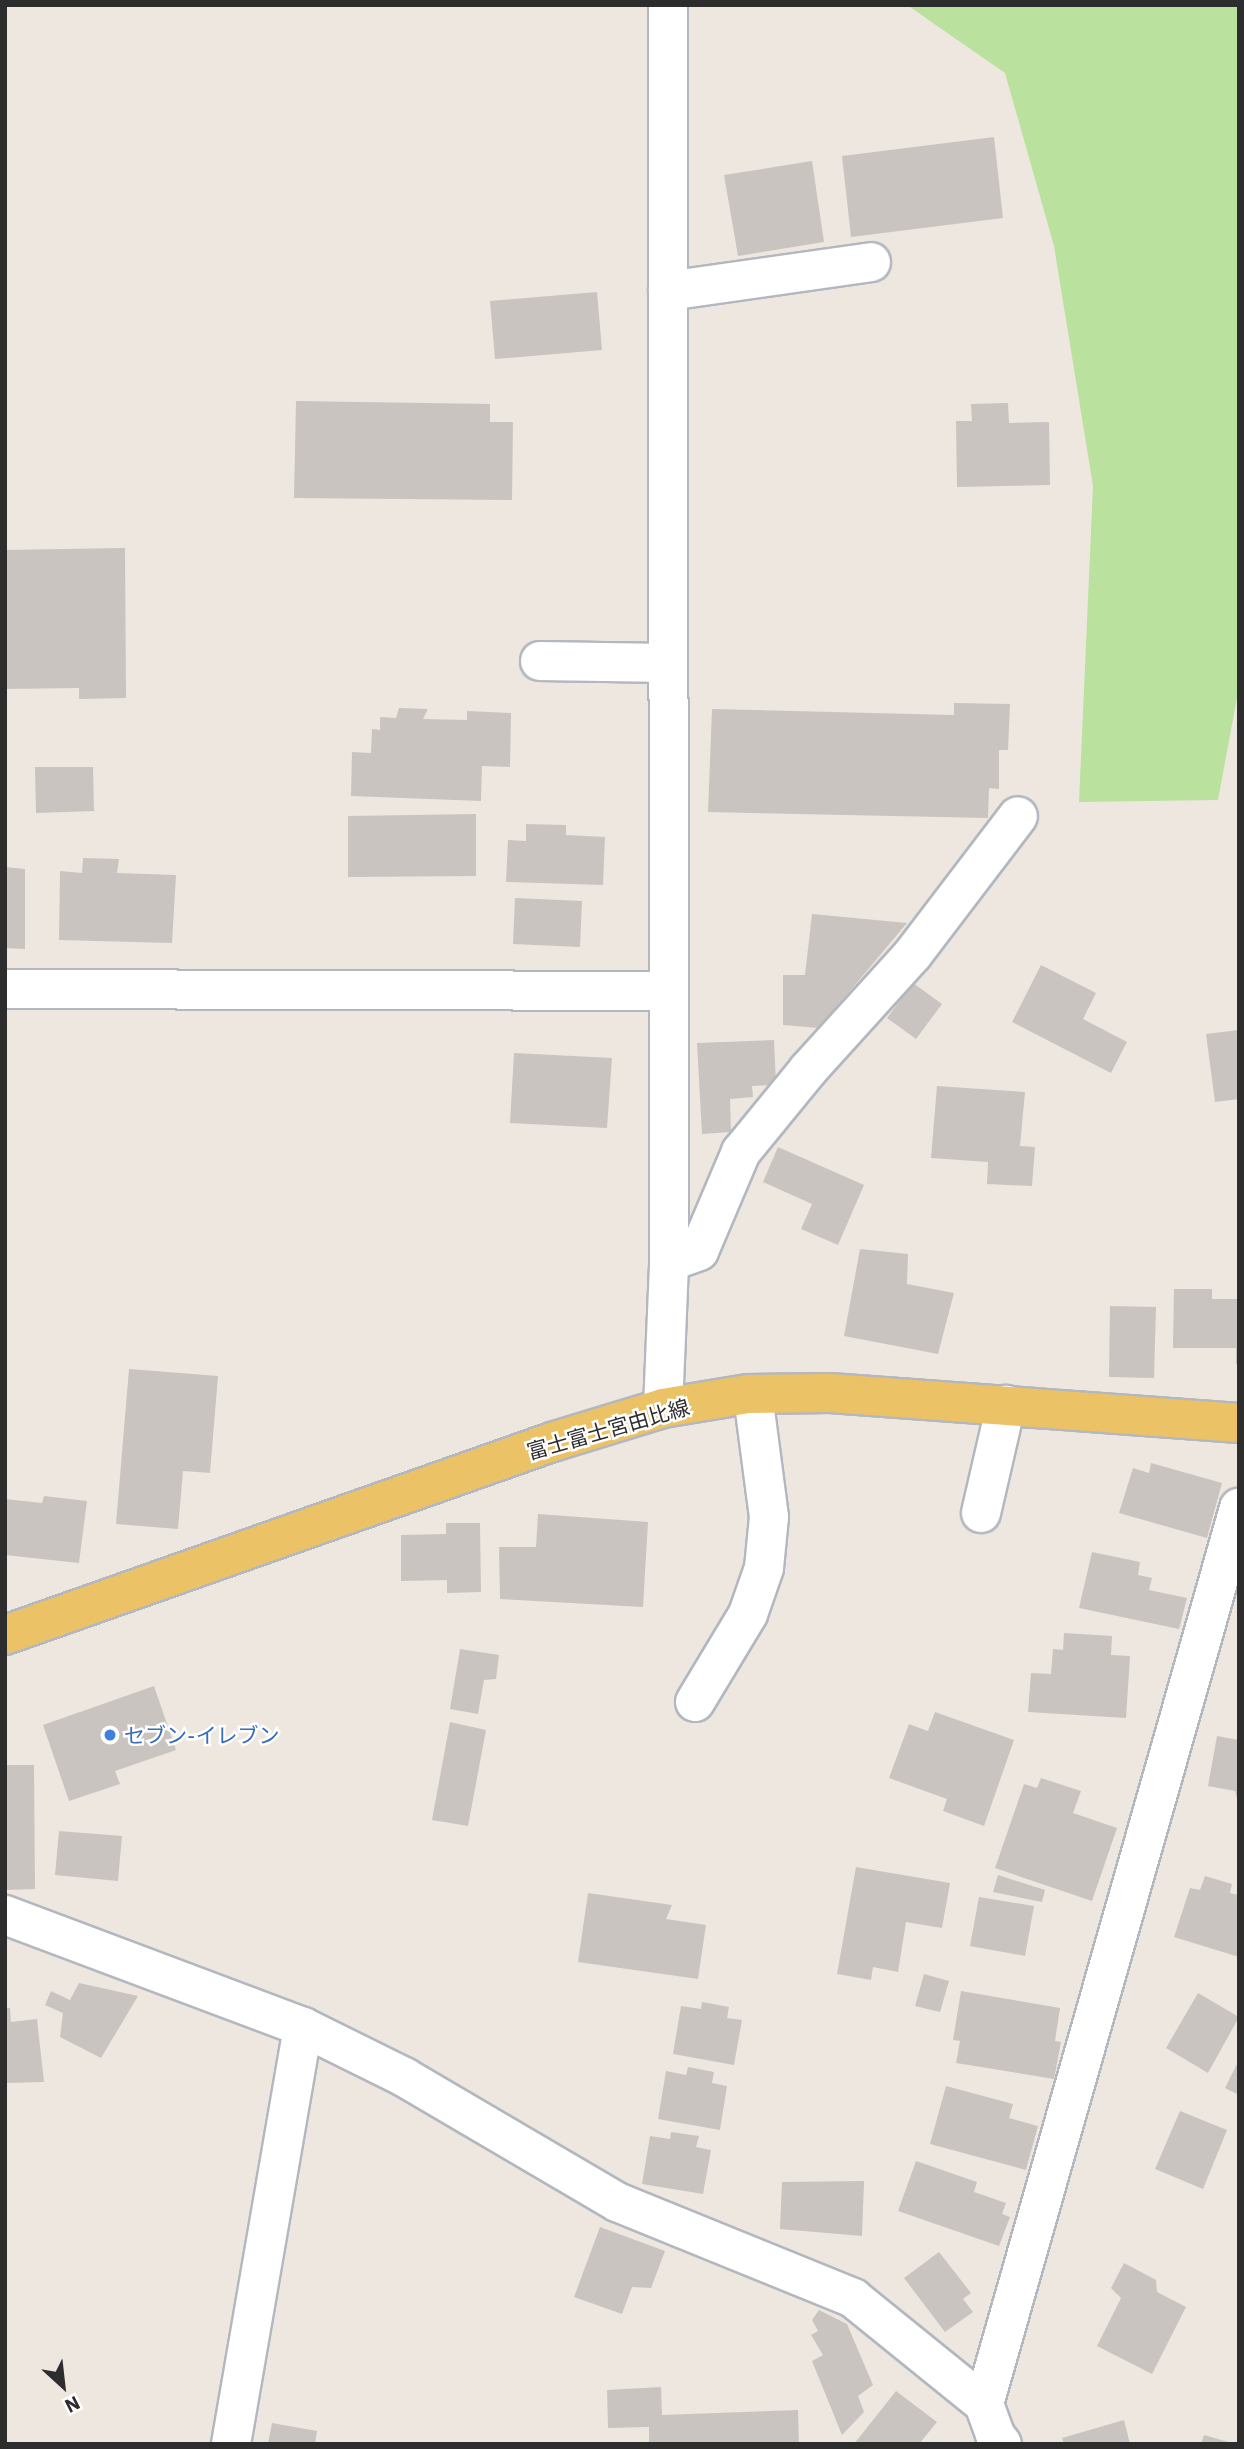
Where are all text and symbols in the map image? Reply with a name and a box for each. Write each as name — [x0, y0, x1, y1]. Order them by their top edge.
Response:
street label: 富士富士宮由比線 — [524, 1394, 692, 1464]
place label: セブン-イレブン — [124, 1722, 279, 1748]
marker: セブン-イレブン — [102, 1727, 118, 1743]
north arrow — [28, 2351, 98, 2421]
text: N — [61, 2391, 84, 2419]

